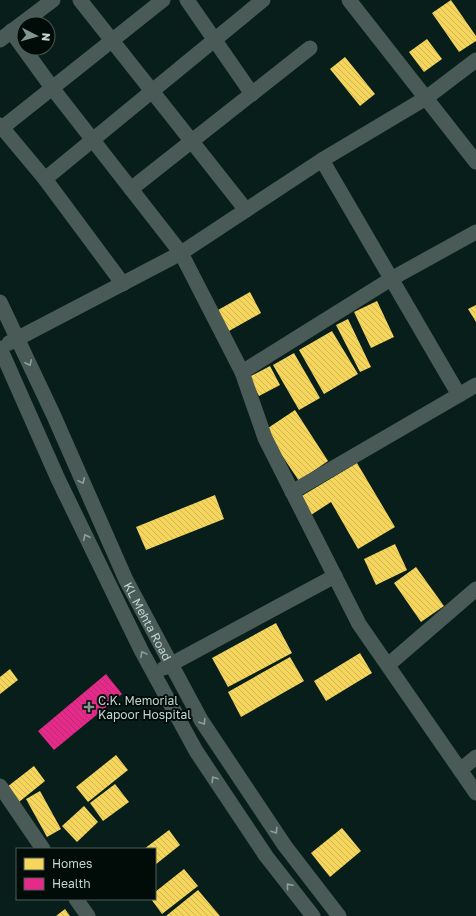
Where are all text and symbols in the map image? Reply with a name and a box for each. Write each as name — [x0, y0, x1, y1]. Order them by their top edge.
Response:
north arrow — [16, 16, 56, 56]
text: N — [40, 32, 53, 42]
one-way arrow — [24, 359, 32, 366]
one-way arrow — [78, 478, 86, 485]
one-way arrow — [83, 534, 91, 542]
street label: KL Mehta Road — [121, 579, 175, 663]
one-way arrow — [141, 651, 148, 658]
place label: C.K. Memorial Kapoor Hospital — [98, 693, 191, 722]
marker: C.K. Memorial Kapoor Hospital — [83, 701, 95, 713]
one-way arrow — [199, 718, 206, 725]
one-way arrow — [212, 776, 219, 783]
one-way arrow — [270, 827, 278, 834]
legend — [16, 848, 156, 900]
text: Homes — [52, 856, 92, 871]
text: Health — [52, 876, 91, 891]
one-way arrow — [287, 883, 294, 890]

